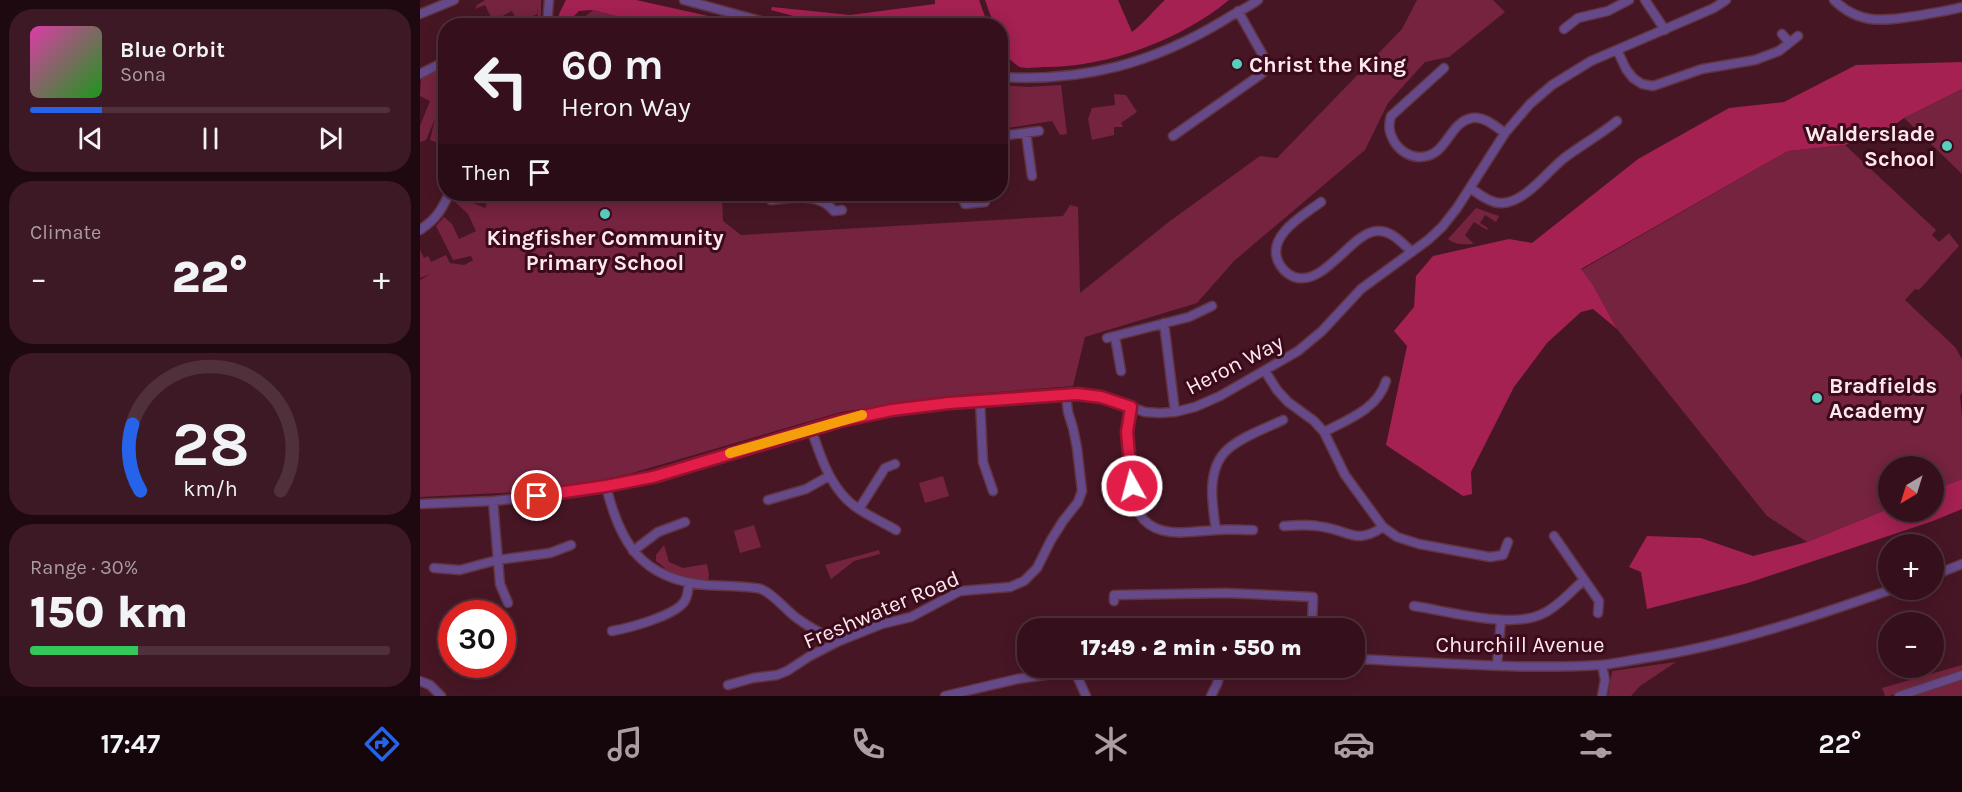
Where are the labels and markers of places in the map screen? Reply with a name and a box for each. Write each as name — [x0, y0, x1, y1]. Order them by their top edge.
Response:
place label: Christ the King — [1249, 52, 1406, 78]
marker: Christ the King — [1230, 57, 1244, 71]
place label: Walderslade School — [1805, 121, 1935, 172]
marker: Walderslade School — [1940, 139, 1954, 153]
marker: Kingfisher Community Primary School — [598, 207, 612, 221]
place label: Kingfisher Community Primary School — [486, 225, 724, 276]
place label: Bradfields Academy — [1829, 373, 1937, 424]
marker: Bradfields Academy — [1810, 391, 1824, 405]
pin — [511, 470, 562, 521]

